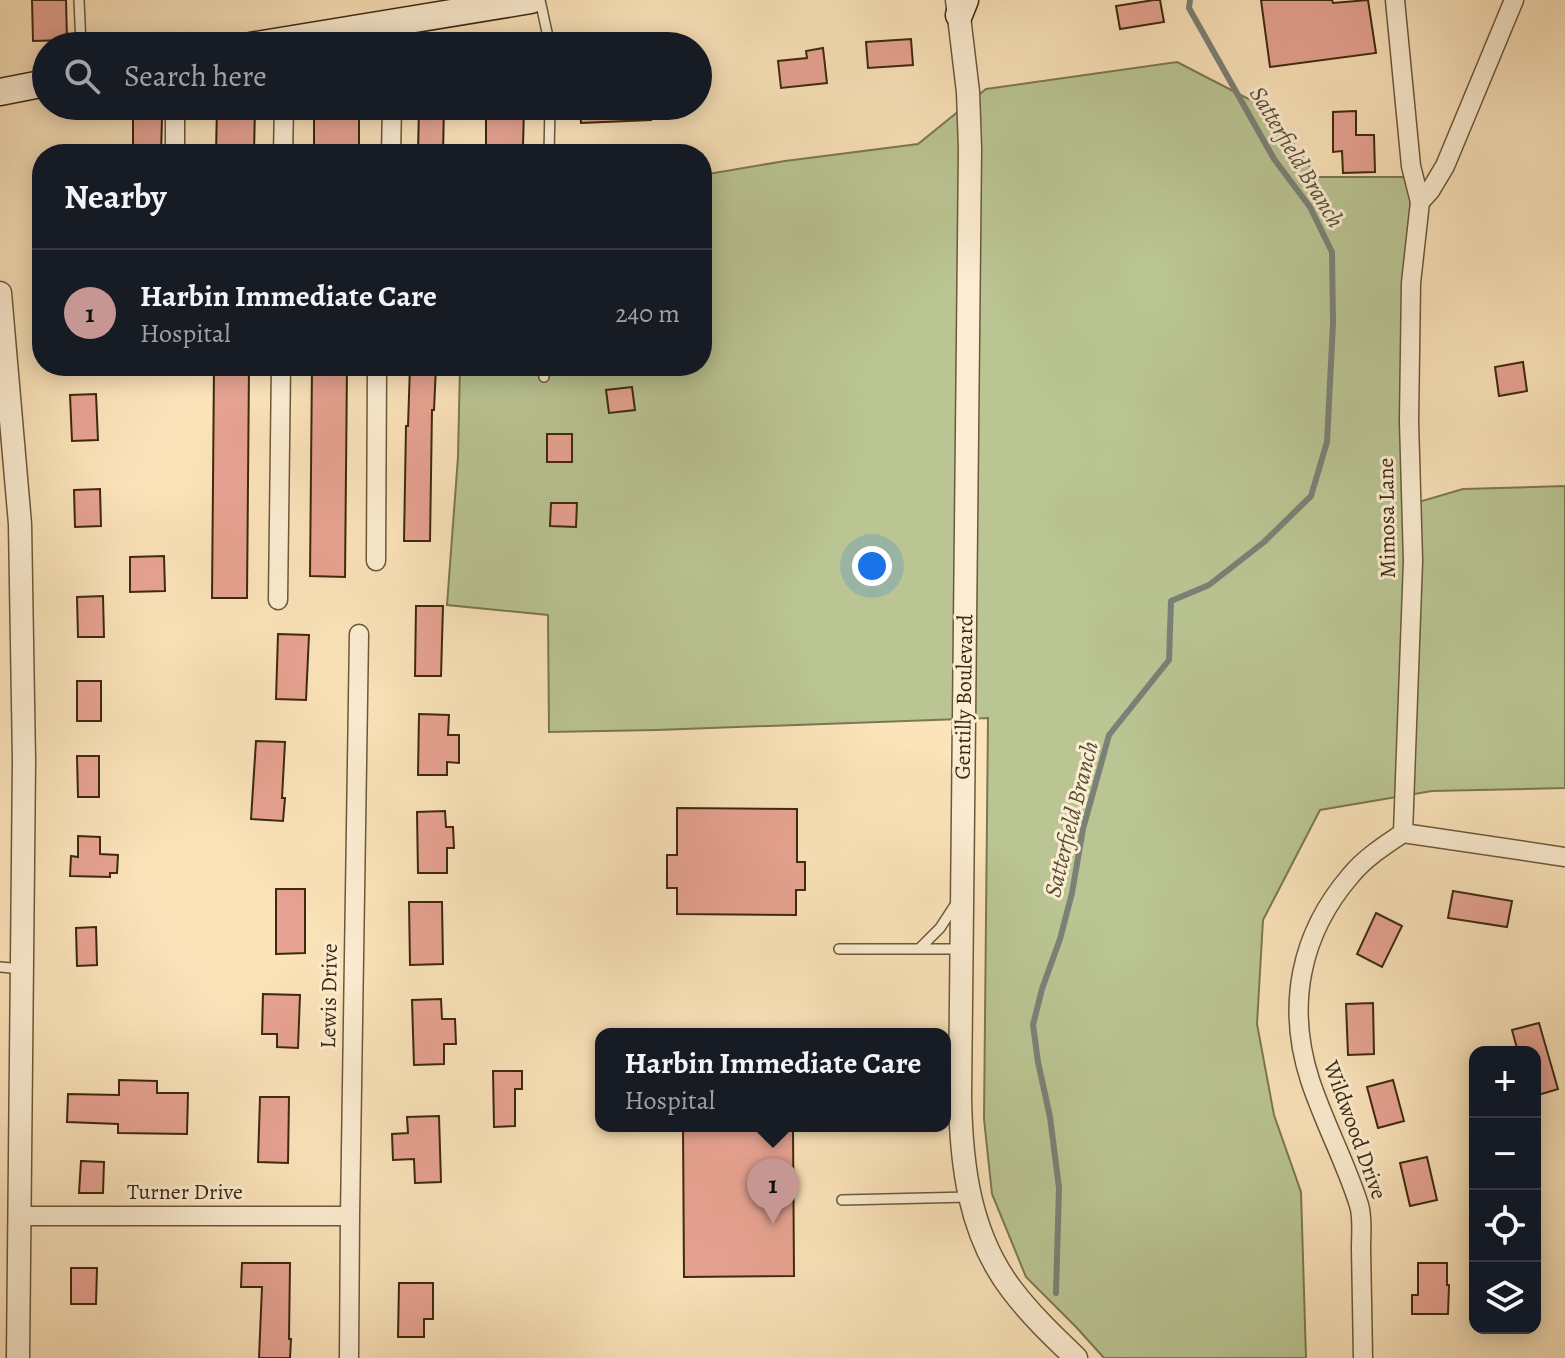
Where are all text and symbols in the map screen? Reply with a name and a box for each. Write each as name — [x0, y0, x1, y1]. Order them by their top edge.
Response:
search box — [32, 32, 712, 120]
icon: search — [60, 54, 104, 98]
text: Search here — [124, 56, 267, 96]
water label: Satterfield Branch — [1242, 80, 1352, 234]
text: Nearby — [64, 173, 167, 220]
text: Harbin Immediate Care — [140, 276, 437, 316]
text: 1 — [85, 296, 95, 331]
text: 240 m — [615, 296, 680, 331]
text: Hospital — [140, 316, 231, 351]
street label: Mimosa Lane — [1371, 457, 1403, 579]
your location — [852, 546, 892, 586]
street label: Gentilly Boulevard — [948, 614, 980, 780]
water label: Satterfield Branch — [1036, 738, 1106, 900]
street label: Lewis Drive — [313, 943, 345, 1049]
popup — [595, 1028, 951, 1132]
text: Harbin Immediate Care — [625, 1043, 921, 1083]
map controls — [1469, 1046, 1541, 1334]
button: + — [1469, 1046, 1541, 1118]
street label: Wildwood Drive — [1316, 1056, 1394, 1204]
text: Hospital — [625, 1083, 715, 1118]
button: − — [1469, 1118, 1541, 1190]
pin: 1 — [747, 1158, 799, 1224]
street label: Turner Drive — [127, 1177, 243, 1207]
button: locate — [1469, 1190, 1541, 1262]
button: layers — [1469, 1262, 1541, 1334]

